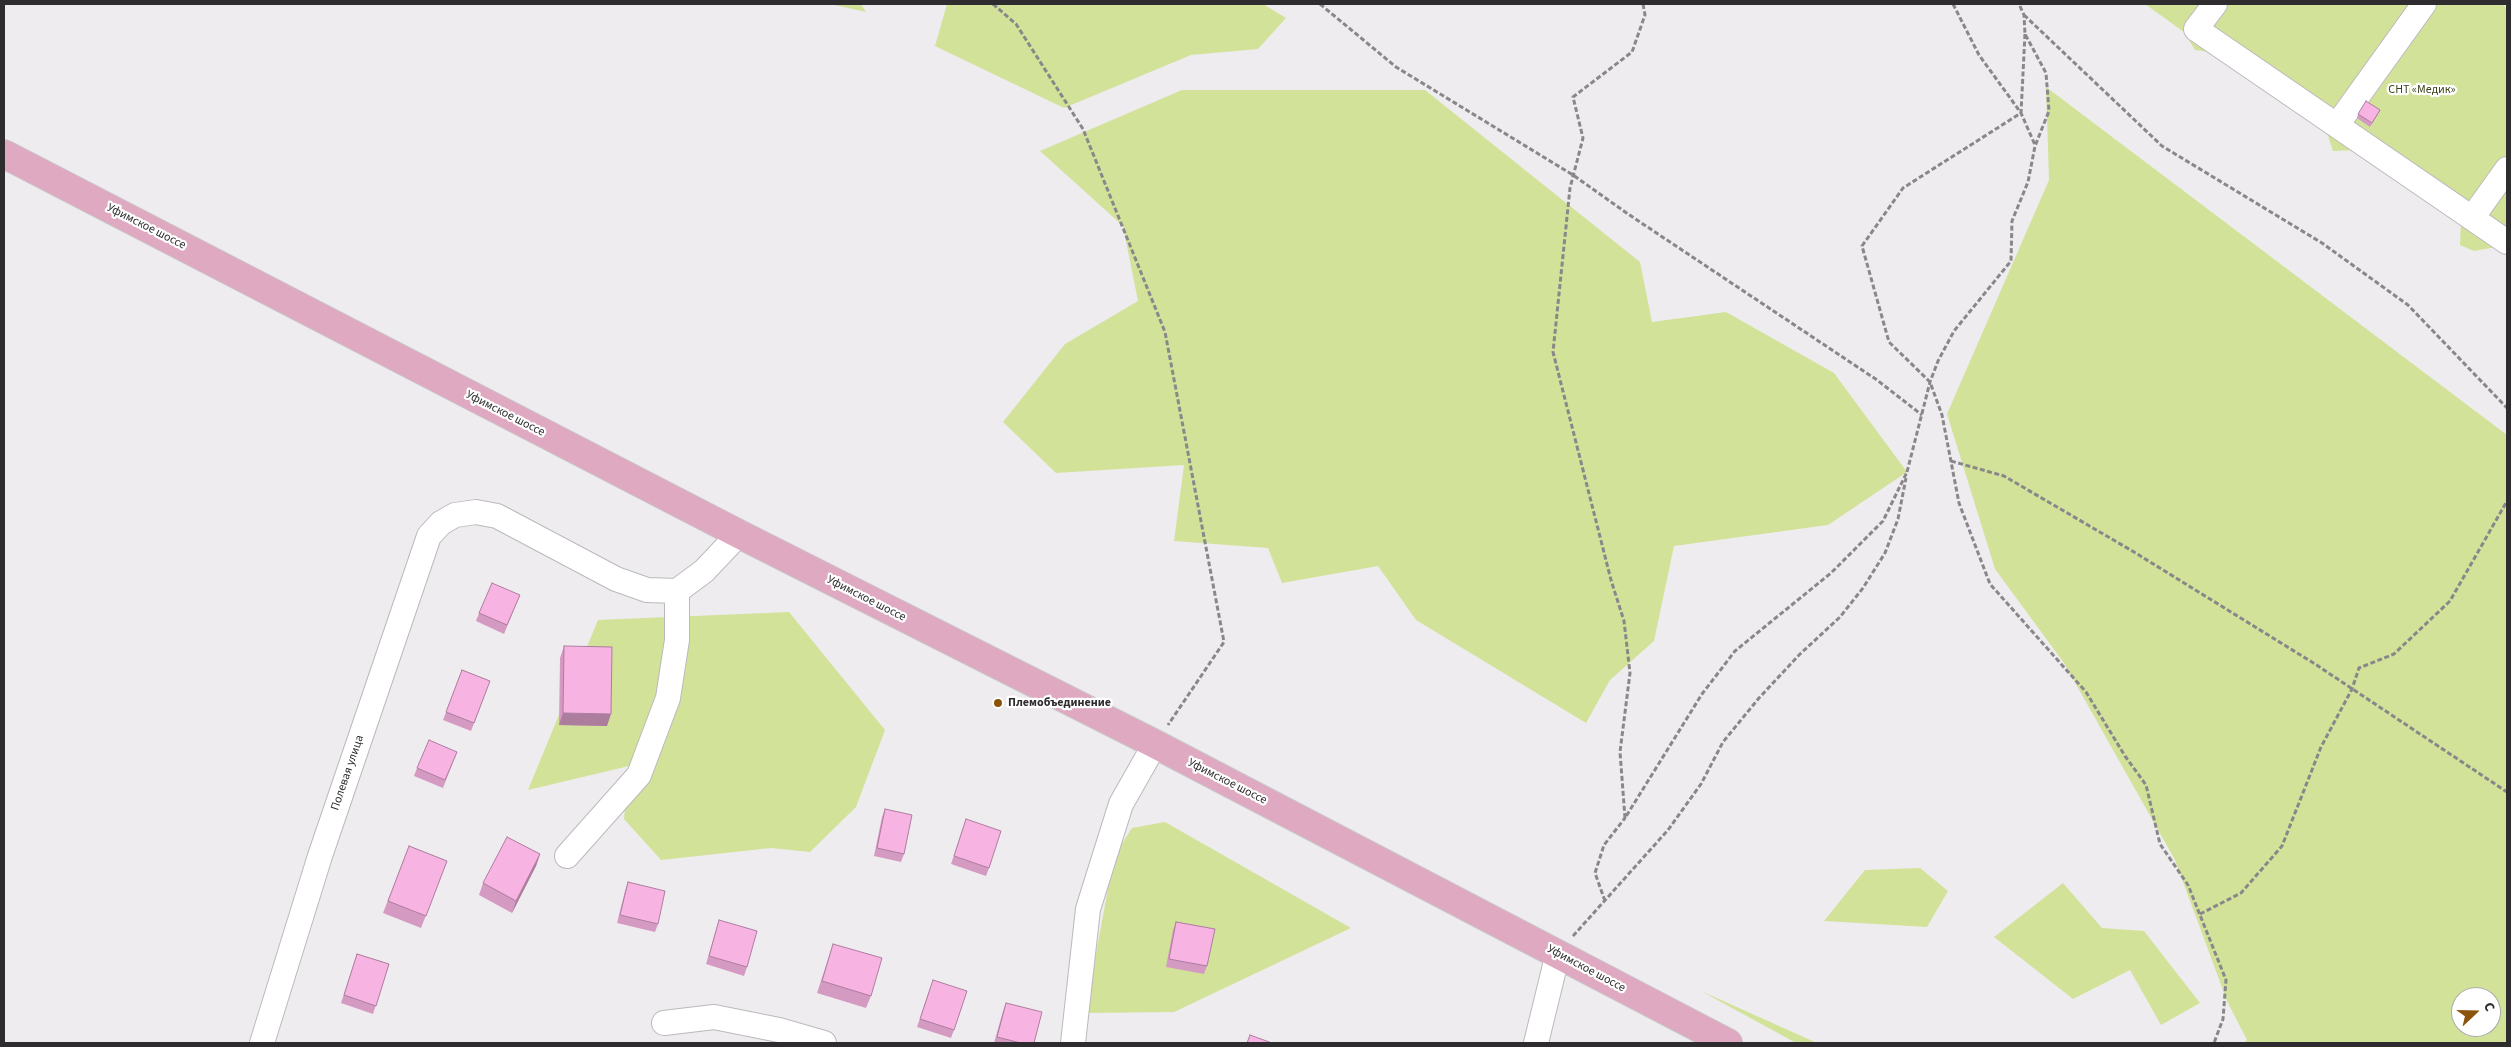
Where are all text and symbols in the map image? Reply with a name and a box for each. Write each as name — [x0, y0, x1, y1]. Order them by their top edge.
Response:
park label: СНТ «Медик» — [2388, 83, 2456, 97]
street label: Уфимское шоссе — [104, 201, 188, 253]
street label: Уфимское шоссе — [463, 388, 547, 440]
street label: Уфимское шоссе — [824, 573, 908, 625]
place label: Племобъединение — [1008, 696, 1111, 710]
marker: Племобъединение — [992, 697, 1004, 709]
street label: Полевая улица — [328, 733, 368, 813]
street label: Уфимское шоссе — [1185, 756, 1269, 808]
street label: Уфимское шоссе — [1544, 942, 1628, 996]
north arrow — [2451, 987, 2501, 1037]
text: С — [2478, 1000, 2500, 1014]

